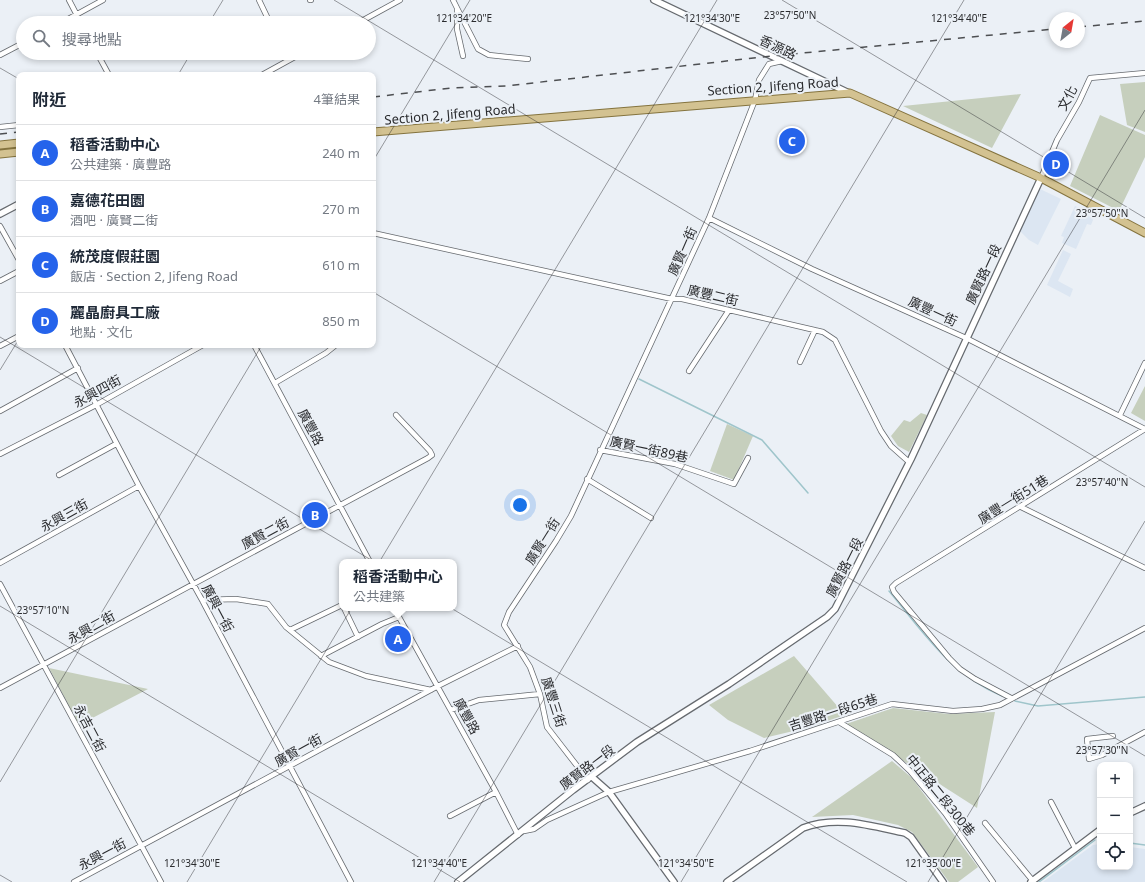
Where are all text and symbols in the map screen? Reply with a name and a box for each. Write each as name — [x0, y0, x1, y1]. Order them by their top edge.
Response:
text: 23°57'50"N — [764, 8, 816, 22]
text: 121°34'20"E — [436, 11, 492, 25]
text: 121°34'30"E — [684, 11, 740, 25]
text: 121°34'40"E — [931, 11, 987, 25]
north arrow — [1049, 12, 1085, 48]
search box — [16, 16, 376, 60]
icon: search — [30, 27, 52, 49]
text: 搜尋地點 — [62, 29, 122, 49]
street label: 香源路 — [757, 31, 799, 63]
street label: Section 2, Jifeng Road — [707, 72, 839, 100]
street label: 文化 — [1053, 82, 1081, 114]
text: 附近 — [32, 88, 66, 111]
text: 4筆結果 — [314, 90, 360, 108]
street label: Section 2, Jifeng Road — [384, 99, 516, 129]
pin: C — [779, 126, 805, 156]
text: 稻香活動中心 — [70, 134, 160, 154]
text: A — [41, 144, 50, 162]
text: 240 m — [322, 144, 360, 162]
pin: D — [1043, 149, 1069, 179]
text: 公共建築 · 廣豐路 — [70, 155, 171, 173]
text: 嘉德花田園 — [70, 190, 145, 210]
text: B — [41, 200, 49, 218]
text: 270 m — [322, 200, 360, 218]
text: 23°57'50"N — [1076, 206, 1128, 220]
text: 酒吧 · 廣賢二街 — [70, 211, 158, 229]
street label: 廣賢一街 — [663, 224, 701, 278]
street label: 廣賢路一段 — [961, 241, 1005, 307]
text: 統茂度假莊園 — [70, 246, 160, 266]
text: C — [41, 256, 49, 274]
text: 610 m — [322, 256, 360, 274]
text: 飯店 · Section 2, Jifeng Road — [70, 267, 238, 285]
street label: 廣豐二街 — [686, 280, 740, 310]
street label: 廣豐一街 — [906, 292, 960, 330]
text: 麗晶廚具工廠 — [70, 302, 160, 322]
text: D — [40, 312, 50, 330]
text: 850 m — [322, 312, 360, 330]
text: 地點 · 文化 — [70, 323, 132, 341]
street label: 永興四街 — [70, 371, 124, 411]
street label: 廣豐路 — [294, 406, 328, 448]
street label: 廣賢一街89巷 — [608, 432, 690, 466]
street label: 廣豐一街51巷 — [974, 470, 1052, 528]
text: 23°57'40"N — [1076, 475, 1128, 489]
street label: 永興三街 — [37, 495, 91, 535]
your location — [510, 495, 530, 515]
pin: B — [302, 500, 328, 530]
street label: 廣賢二街 — [238, 513, 292, 553]
street label: 廣賢一街 — [521, 514, 563, 568]
street label: 廣賢路一段 — [821, 534, 867, 600]
popup — [339, 559, 457, 611]
text: 稻香活動中心 — [353, 566, 443, 586]
street label: 廣興一街 — [198, 581, 238, 635]
text: 公共建築 — [353, 587, 405, 605]
text: 23°57'10"N — [17, 603, 69, 617]
street label: 永興二街 — [64, 607, 118, 647]
pin: A — [385, 624, 411, 654]
street label: 廣豐三街 — [537, 674, 571, 730]
street label: 吉豐路一段65巷 — [786, 689, 880, 735]
street label: 廣豐路 — [450, 695, 484, 737]
street label: 永吉二街 — [70, 701, 110, 755]
street label: 廣賢一街 — [271, 730, 325, 770]
street label: 廣賢路一段 — [556, 740, 618, 794]
text: 23°57'30"N — [1076, 743, 1128, 757]
street label: 中正路二段300巷 — [902, 750, 980, 840]
map controls — [1097, 762, 1133, 870]
button: + — [1097, 762, 1133, 798]
button: − — [1097, 798, 1133, 834]
street label: 永興一街 — [75, 834, 129, 874]
button: locate — [1097, 834, 1133, 870]
text: 121°34'30"E — [164, 856, 220, 870]
text: 121°34'40"E — [411, 856, 467, 870]
text: 121°34'50"E — [658, 856, 714, 870]
text: 121°35'00"E — [905, 856, 961, 870]

